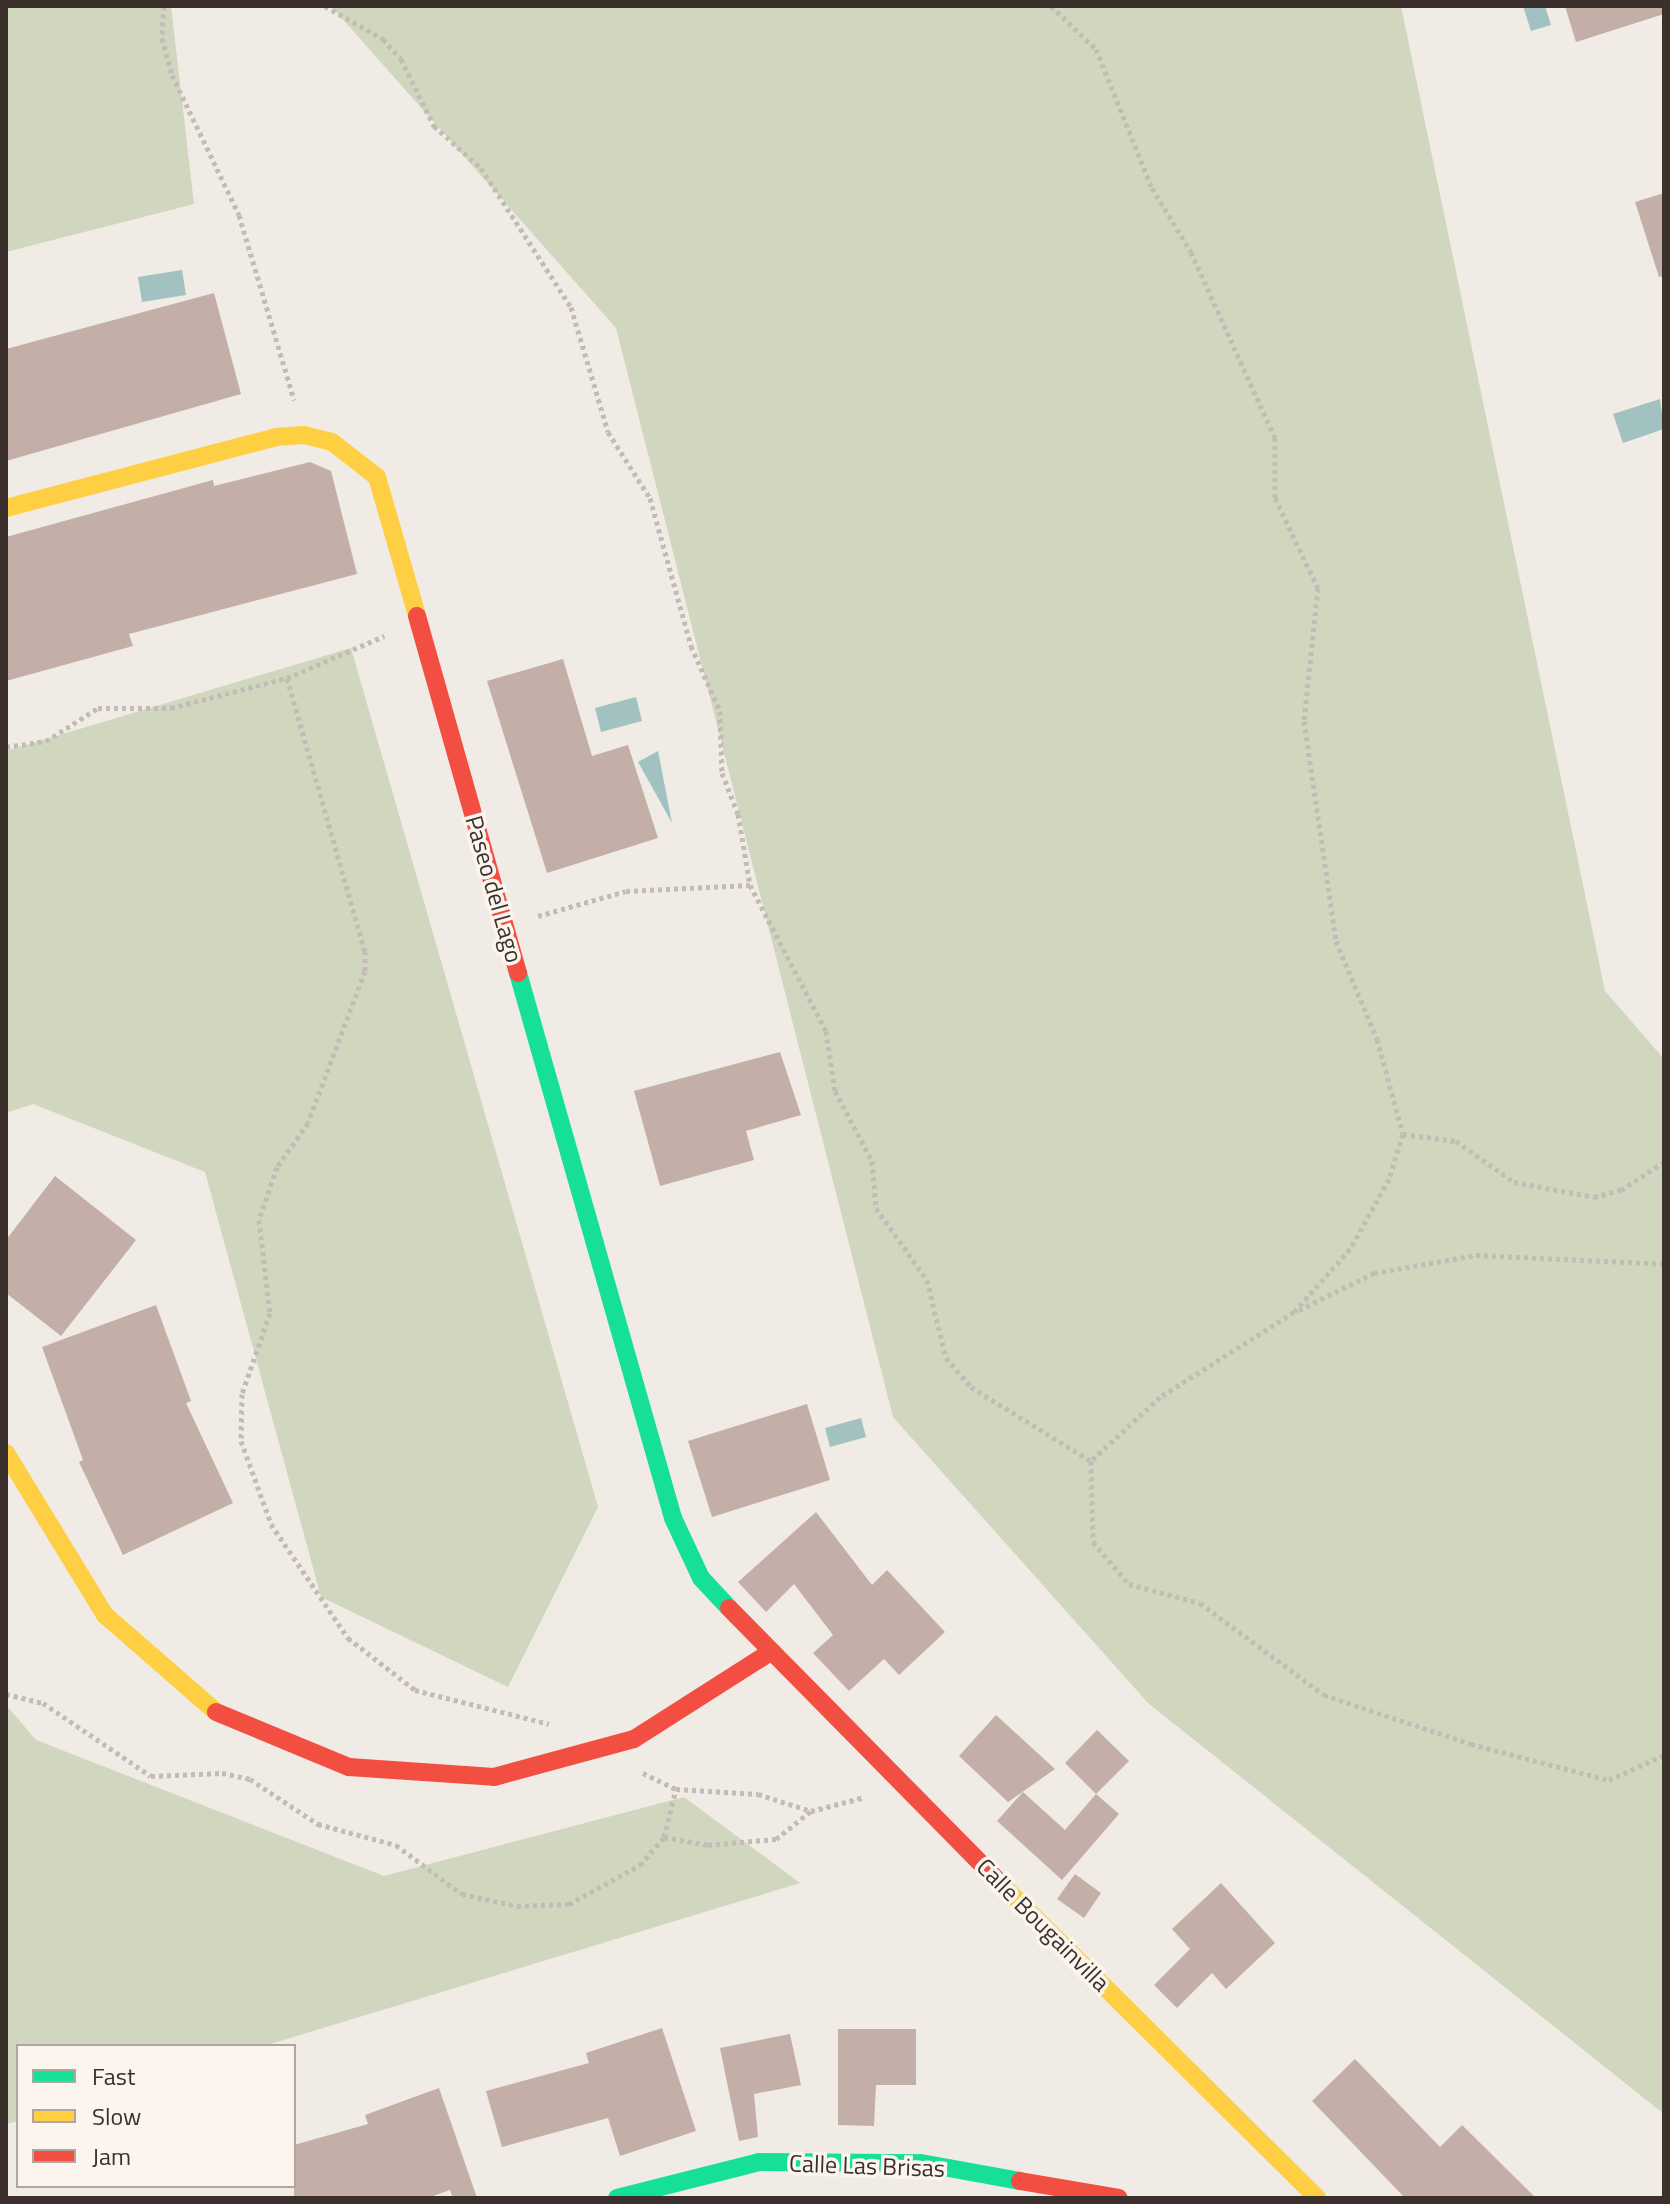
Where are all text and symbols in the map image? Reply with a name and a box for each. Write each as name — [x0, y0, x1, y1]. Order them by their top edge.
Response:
street label: Paseo del Lago — [459, 812, 529, 966]
street label: Calle Bougainvilla — [971, 1853, 1115, 1997]
legend — [16, 2044, 296, 2188]
text: Fast — [92, 2058, 135, 2094]
text: Slow — [92, 2098, 141, 2134]
text: Jam — [92, 2138, 131, 2174]
street label: Calle Las Brisas — [788, 2149, 946, 2183]

